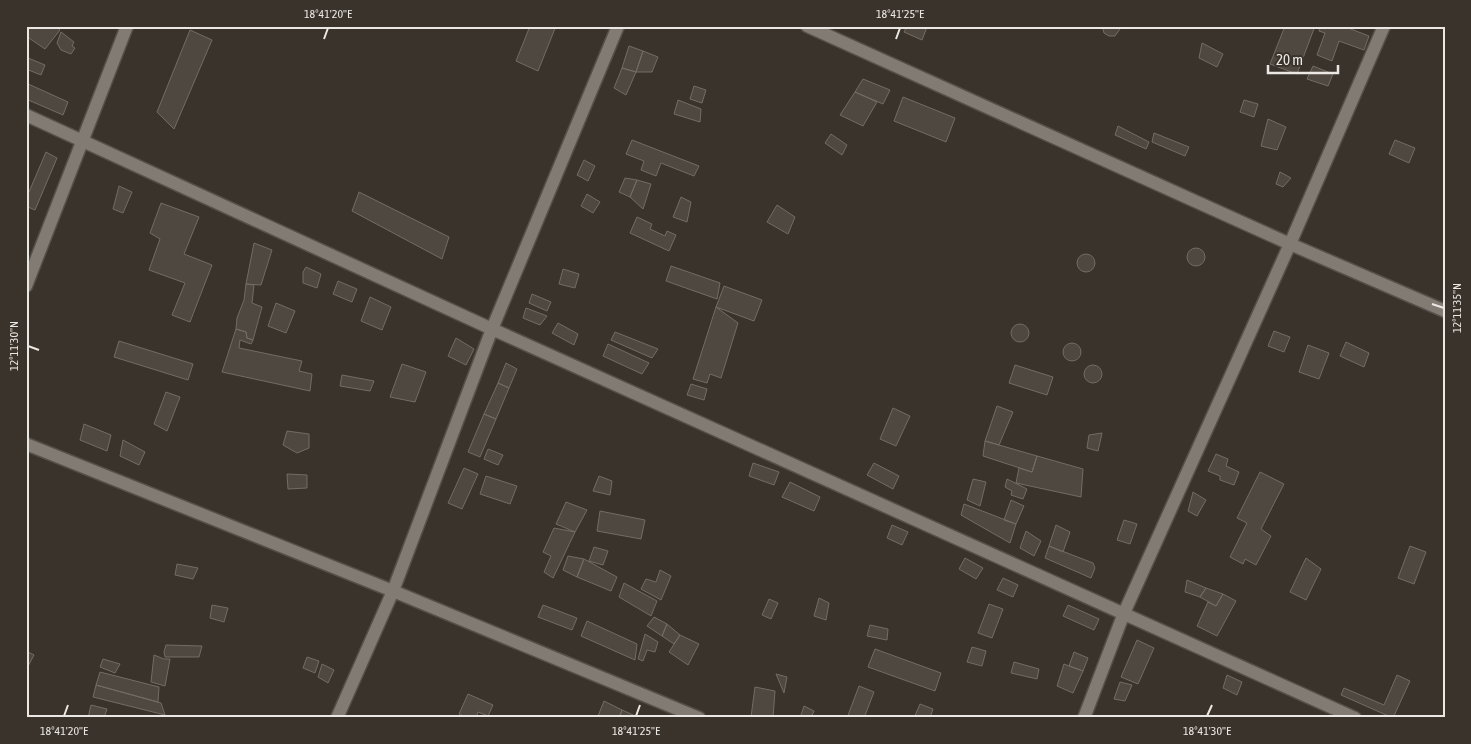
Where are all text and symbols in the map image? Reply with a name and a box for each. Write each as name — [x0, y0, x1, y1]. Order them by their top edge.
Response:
text: 18°41'20"E — [304, 7, 352, 21]
text: 18°41'25"E — [876, 7, 924, 21]
scale bar — [1268, 42, 1338, 74]
text: 20 m — [1276, 51, 1303, 68]
text: 12°11'35"N — [1450, 283, 1464, 333]
text: 12°11'30"N — [7, 321, 21, 371]
text: 18°41'20"E — [40, 724, 88, 738]
text: 18°41'25"E — [612, 724, 660, 738]
text: 18°41'30"E — [1183, 724, 1231, 738]

